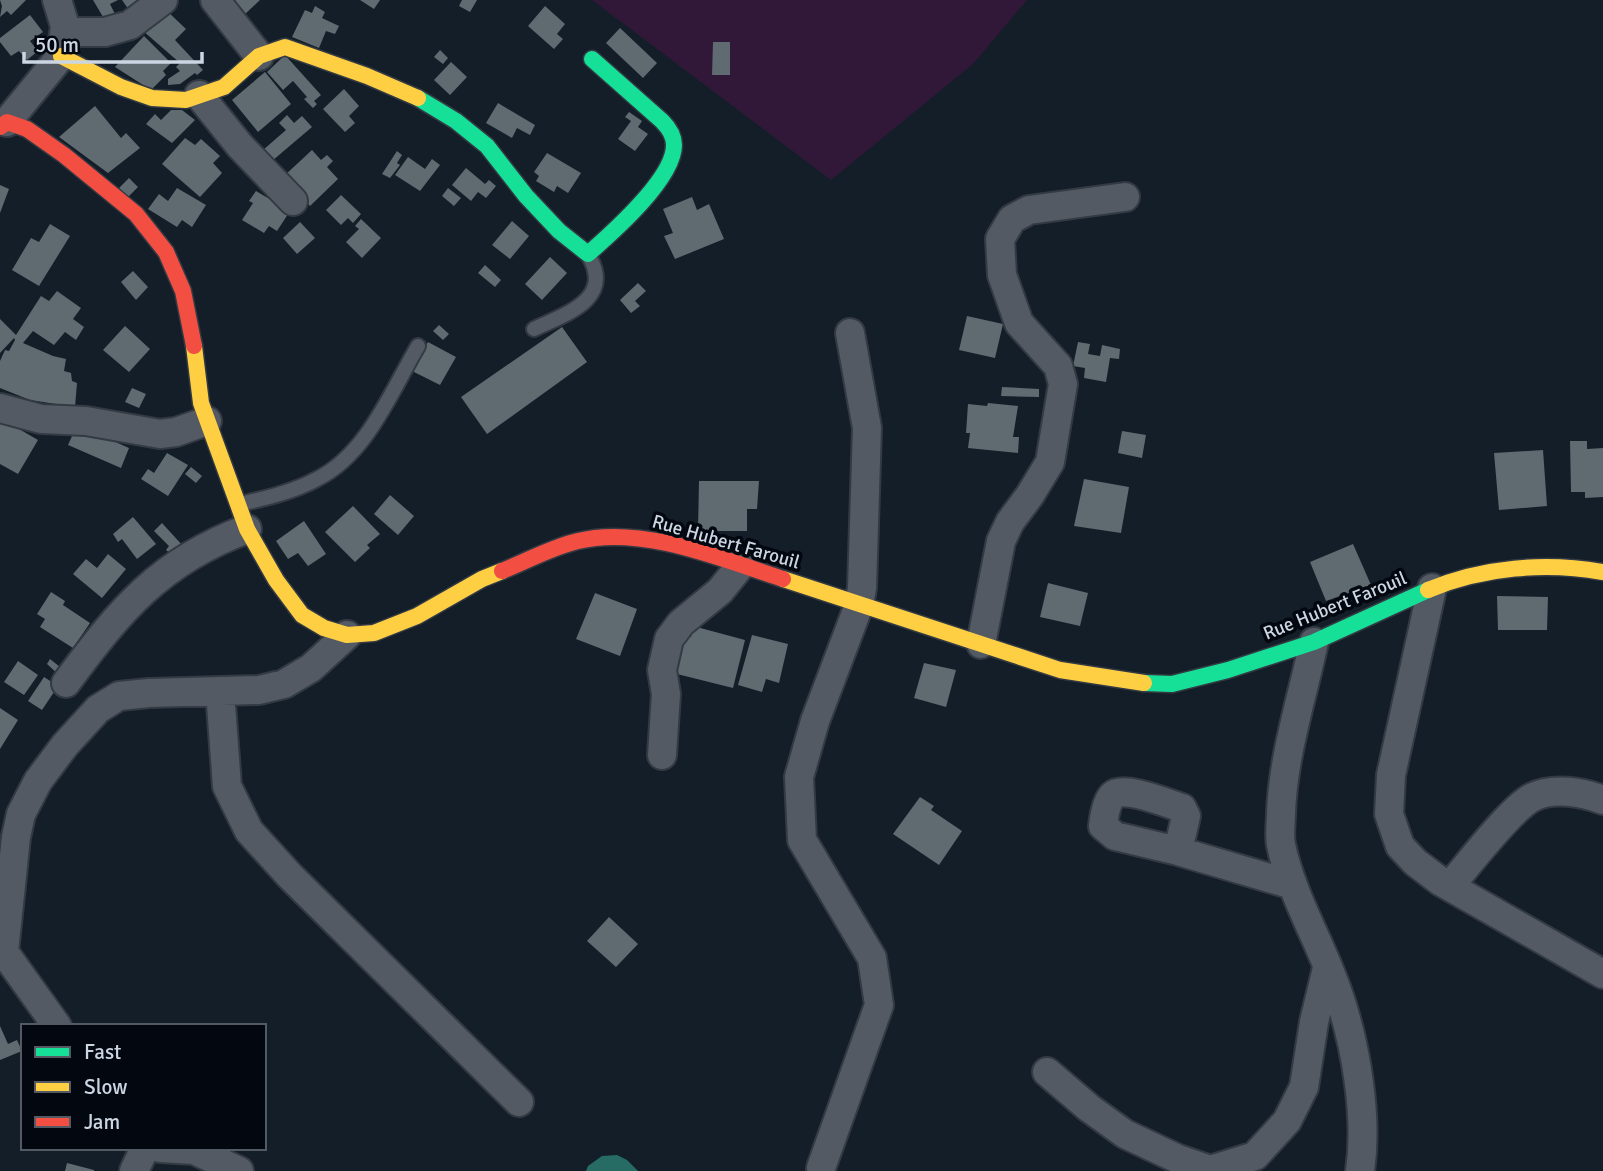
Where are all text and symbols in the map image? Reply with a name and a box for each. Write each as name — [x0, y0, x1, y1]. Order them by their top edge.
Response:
scale bar — [24, 21, 203, 65]
text: 50 m — [35, 32, 79, 58]
street label: Rue Hubert Farouil — [649, 509, 803, 575]
street label: Rue Hubert Farouil — [1260, 566, 1410, 646]
legend — [21, 1024, 266, 1150]
text: Fast — [84, 1039, 121, 1065]
text: Slow — [84, 1074, 128, 1100]
text: Jam — [84, 1109, 120, 1135]

